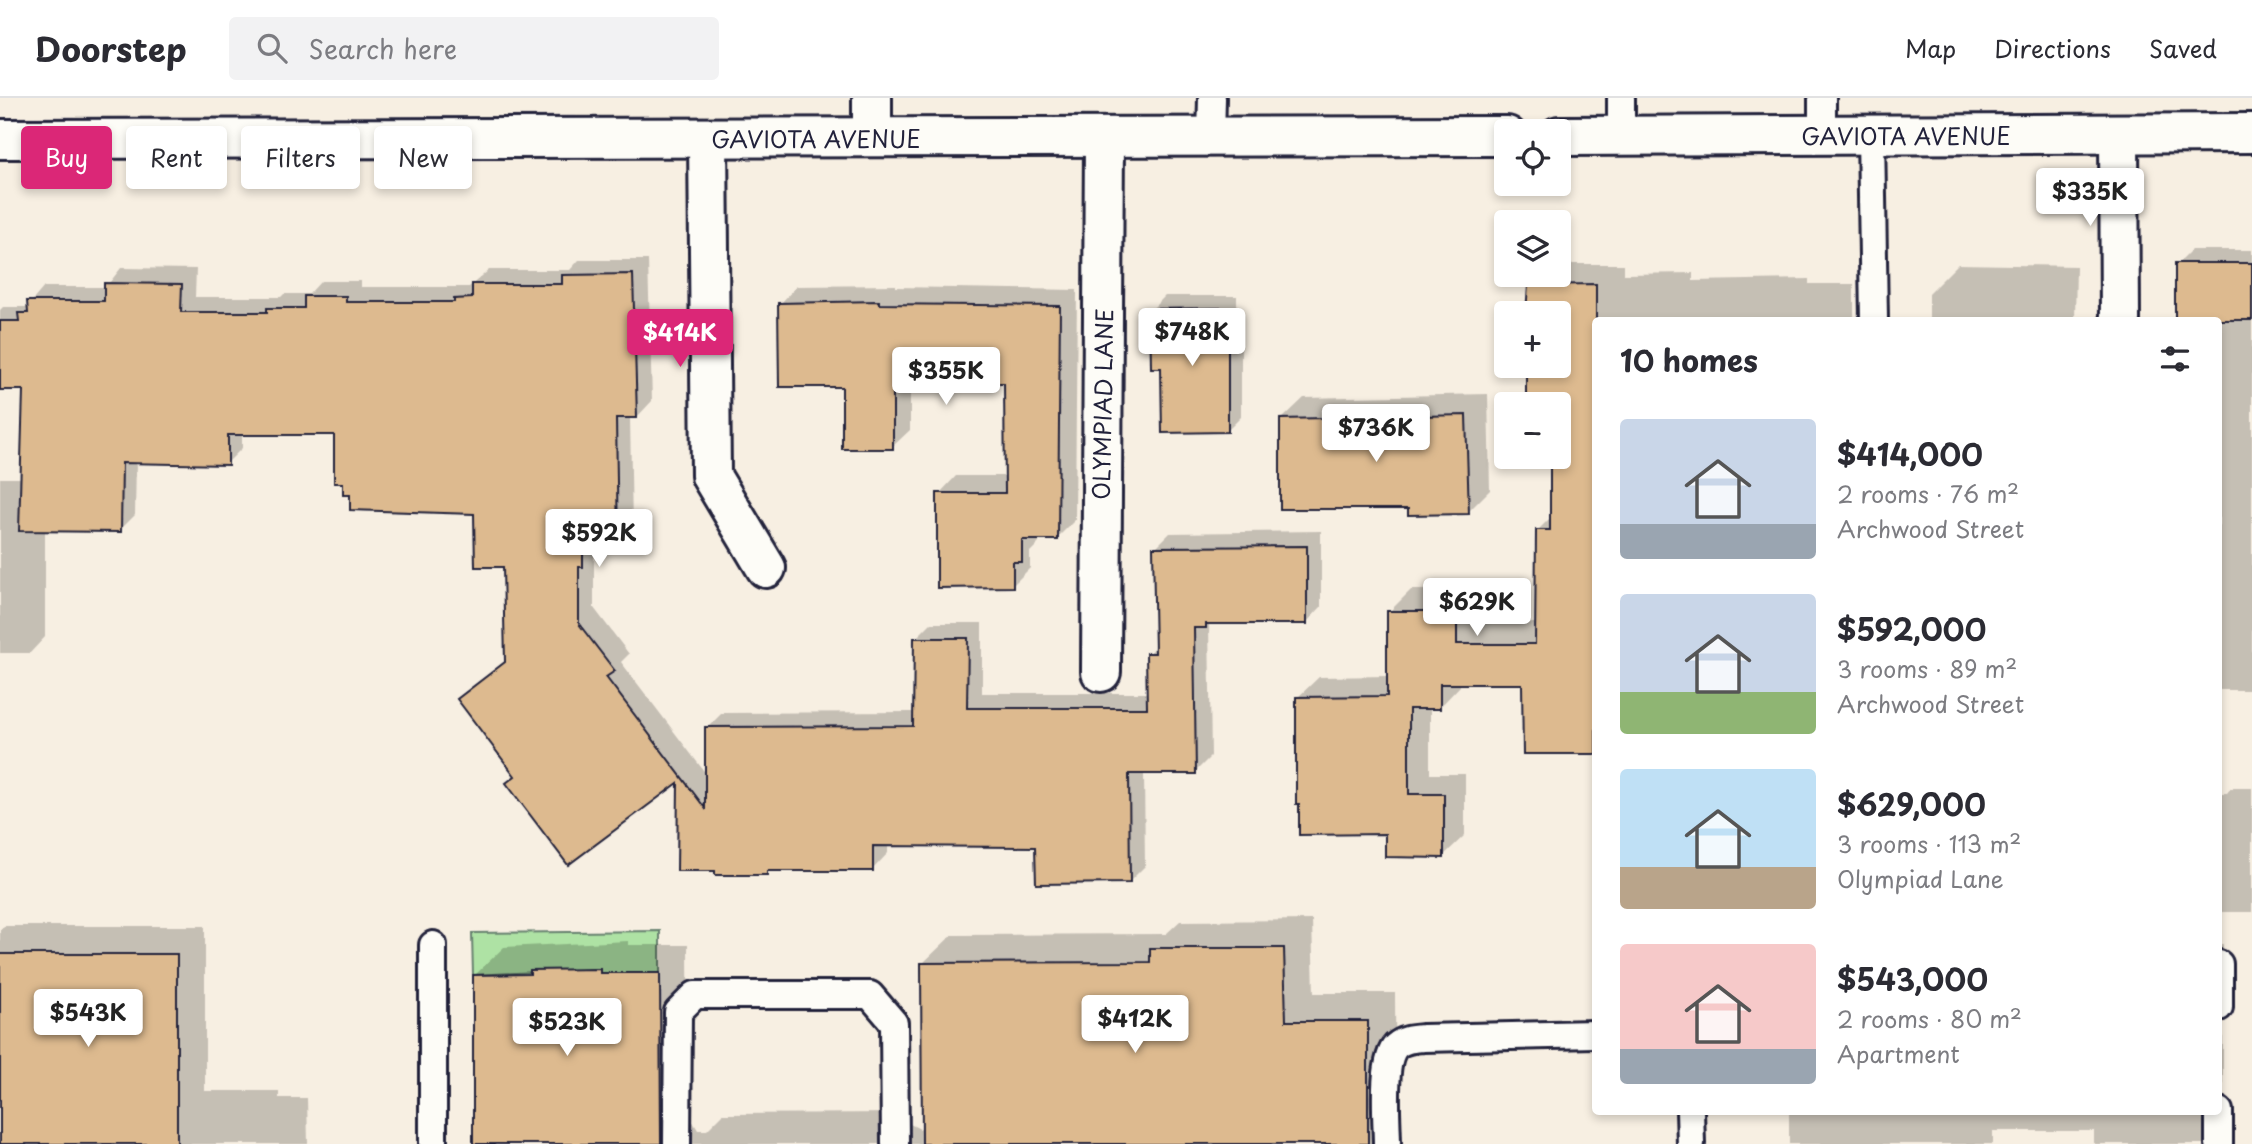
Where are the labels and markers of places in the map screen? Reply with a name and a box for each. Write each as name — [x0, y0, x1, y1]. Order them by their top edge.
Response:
pin: $335K — [2041, 169, 2139, 228]
pin: $748K — [1143, 308, 1241, 368]
pin: $414K — [631, 310, 729, 369]
pin: $355K — [897, 348, 995, 407]
pin: $736K — [1327, 404, 1425, 464]
pin: $592K — [550, 510, 648, 569]
pin: $629K — [1428, 578, 1526, 638]
pin: $543K — [39, 990, 137, 1049]
pin: $412K — [1086, 996, 1184, 1055]
pin: $523K — [518, 998, 616, 1058]

